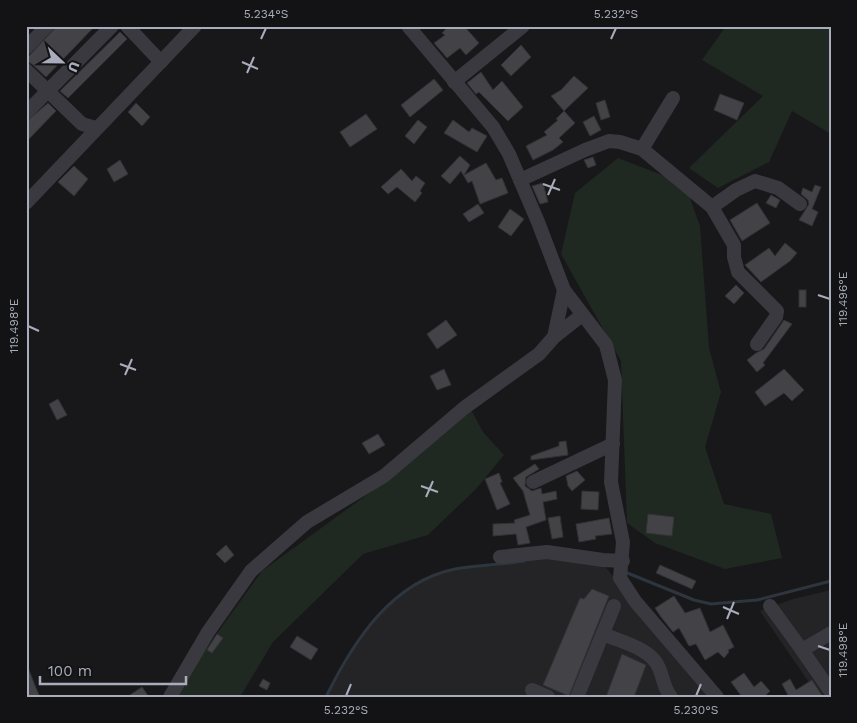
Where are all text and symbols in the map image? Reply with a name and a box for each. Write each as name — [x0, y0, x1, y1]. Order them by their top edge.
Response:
text: 5.234°S — [244, 7, 288, 21]
text: 5.232°S — [594, 7, 638, 21]
north arrow — [38, 38, 88, 88]
text: U — [65, 59, 83, 75]
text: 119.496°E — [836, 271, 850, 326]
text: 119.498°E — [7, 298, 21, 353]
text: 119.498°E — [836, 622, 850, 677]
scale bar — [40, 653, 186, 685]
text: 100 m — [48, 662, 92, 680]
text: 5.232°S — [324, 703, 368, 717]
text: 5.230°S — [674, 703, 718, 717]

